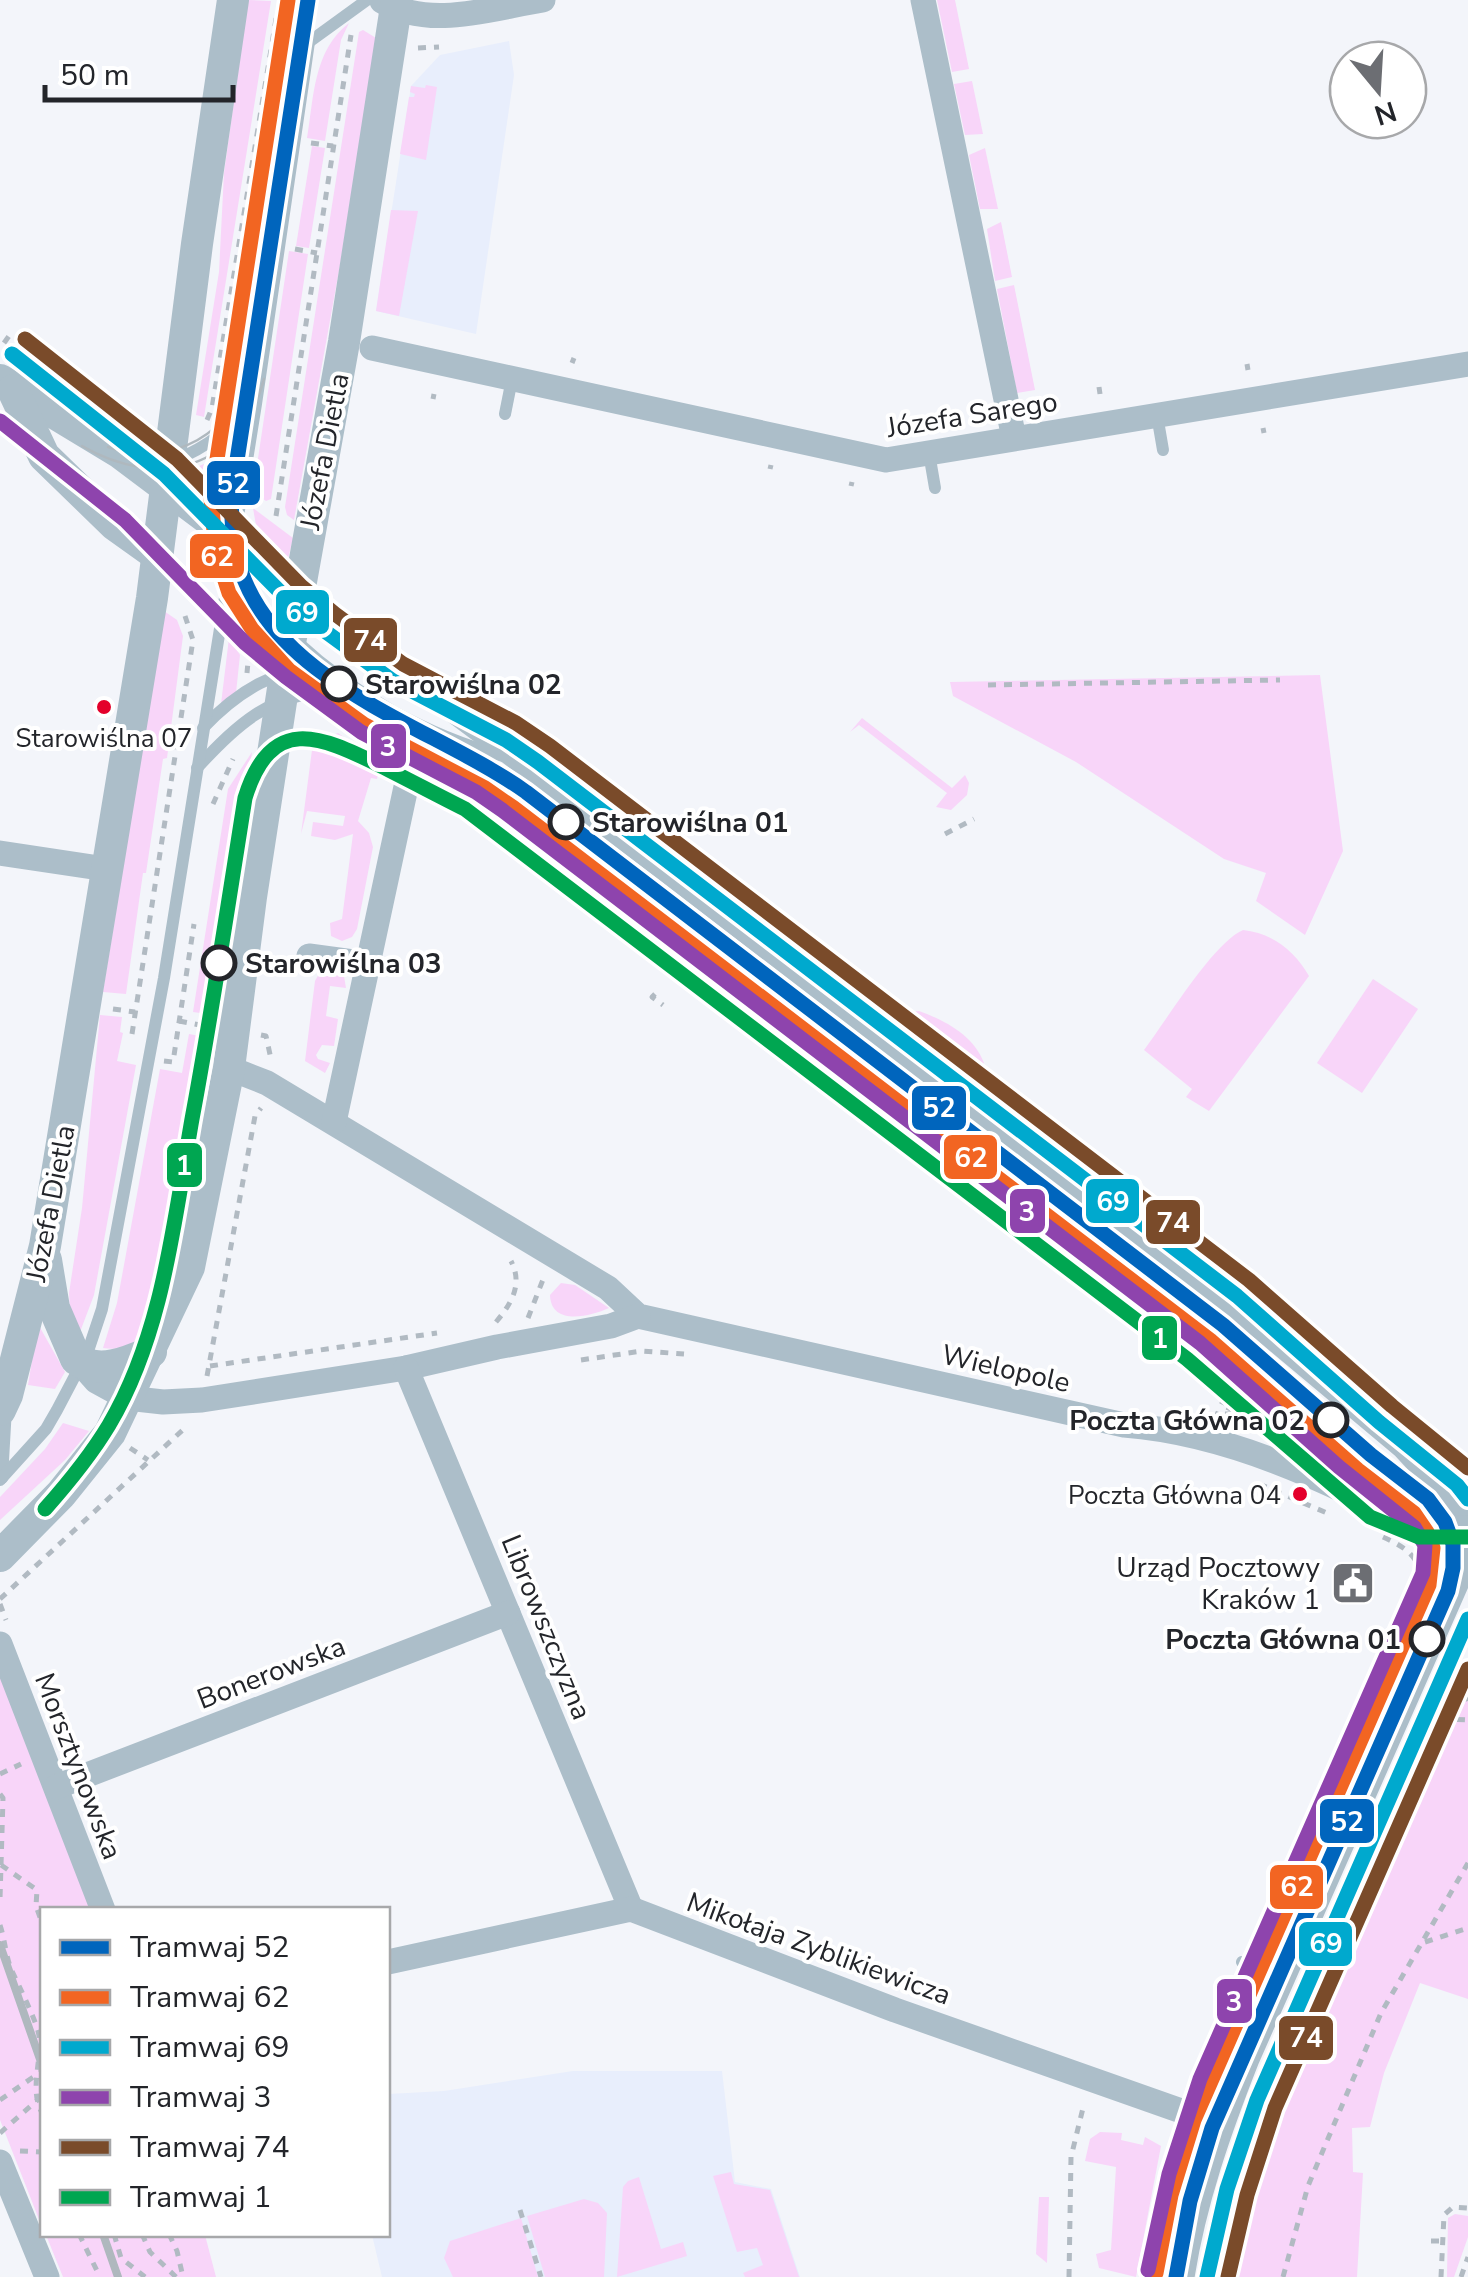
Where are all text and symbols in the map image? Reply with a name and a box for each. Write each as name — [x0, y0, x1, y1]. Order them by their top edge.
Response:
scale bar — [45, 40, 232, 102]
north arrow — [1328, 40, 1428, 140]
text: 50 m — [60, 55, 129, 96]
text: N — [1370, 92, 1401, 134]
street label: Józefa Dietla — [291, 370, 359, 534]
street label: Józefa Sarego — [883, 383, 1060, 447]
line badge: 52 — [205, 459, 262, 507]
text: 52 — [216, 465, 250, 503]
line badge: 62 — [188, 532, 246, 580]
text: 62 — [200, 538, 234, 576]
line badge: 69 — [274, 588, 331, 636]
text: 69 — [285, 594, 319, 632]
line badge: 74 — [342, 616, 399, 664]
text: 74 — [353, 622, 387, 660]
place label: Starowiślna 02 — [365, 666, 562, 704]
marker: Starowiślna 02 — [322, 667, 356, 701]
marker: Starowiślna 07 — [94, 697, 114, 717]
place label: Starowiślna 07 — [16, 721, 192, 756]
line badge: 3 — [369, 722, 408, 770]
text: 3 — [380, 728, 396, 766]
place label: Starowiślna 01 — [592, 804, 789, 842]
marker: Starowiślna 01 — [549, 805, 583, 839]
place label: Starowiślna 03 — [245, 945, 442, 983]
marker: Starowiślna 03 — [202, 946, 236, 980]
line badge: 52 — [910, 1084, 968, 1132]
text: 52 — [922, 1089, 956, 1127]
street label: Józefa Dietla — [17, 1122, 85, 1286]
line badge: 62 — [942, 1133, 999, 1181]
text: 62 — [954, 1139, 988, 1177]
line badge: 1 — [165, 1141, 204, 1189]
text: 1 — [176, 1147, 192, 1185]
line badge: 69 — [1084, 1177, 1141, 1225]
text: 69 — [1096, 1183, 1130, 1221]
line badge: 3 — [1008, 1187, 1047, 1235]
text: 3 — [1019, 1193, 1035, 1231]
line badge: 74 — [1144, 1198, 1202, 1246]
text: 74 — [1156, 1204, 1190, 1242]
line badge: 1 — [1140, 1314, 1179, 1362]
text: 1 — [1152, 1320, 1168, 1358]
street label: Wielopole — [938, 1336, 1074, 1402]
place label: Poczta Główna 02 — [1069, 1402, 1305, 1440]
marker: Poczta Główna 02 — [1314, 1403, 1348, 1437]
place label: Poczta Główna 04 — [1068, 1478, 1281, 1513]
marker: Poczta Główna 04 — [1290, 1484, 1310, 1504]
street label: Librowszczyzna — [492, 1529, 600, 1725]
place label: Urząd Pocztowy Kraków 1 — [1116, 1549, 1321, 1619]
public building icon: Urząd Pocztowy Kraków 1 — [1330, 1560, 1376, 1606]
place label: Poczta Główna 01 — [1165, 1621, 1401, 1659]
marker: Poczta Główna 01 — [1410, 1622, 1444, 1656]
street label: Bonerowska — [192, 1627, 351, 1719]
street label: Morsztynowska — [25, 1668, 131, 1865]
line badge: 52 — [1318, 1797, 1376, 1845]
text: 52 — [1330, 1803, 1364, 1841]
line badge: 62 — [1268, 1863, 1325, 1911]
text: 62 — [1280, 1868, 1314, 1906]
street label: Mikołaja Zyblikiewicza — [681, 1883, 956, 2014]
legend — [40, 1907, 390, 2237]
line badge: 69 — [1297, 1920, 1354, 1968]
text: 69 — [1309, 1925, 1343, 1963]
text: Tramwaj 52 — [130, 1927, 289, 1968]
text: Tramwaj 62 — [130, 1977, 289, 2018]
line badge: 3 — [1215, 1977, 1254, 2025]
text: 3 — [1226, 1983, 1242, 2021]
line badge: 74 — [1277, 2014, 1335, 2062]
text: 74 — [1289, 2019, 1323, 2057]
text: Tramwaj 69 — [130, 2027, 289, 2068]
text: Tramwaj 3 — [130, 2077, 271, 2118]
text: Tramwaj 74 — [130, 2127, 289, 2168]
text: Tramwaj 1 — [130, 2177, 271, 2218]

